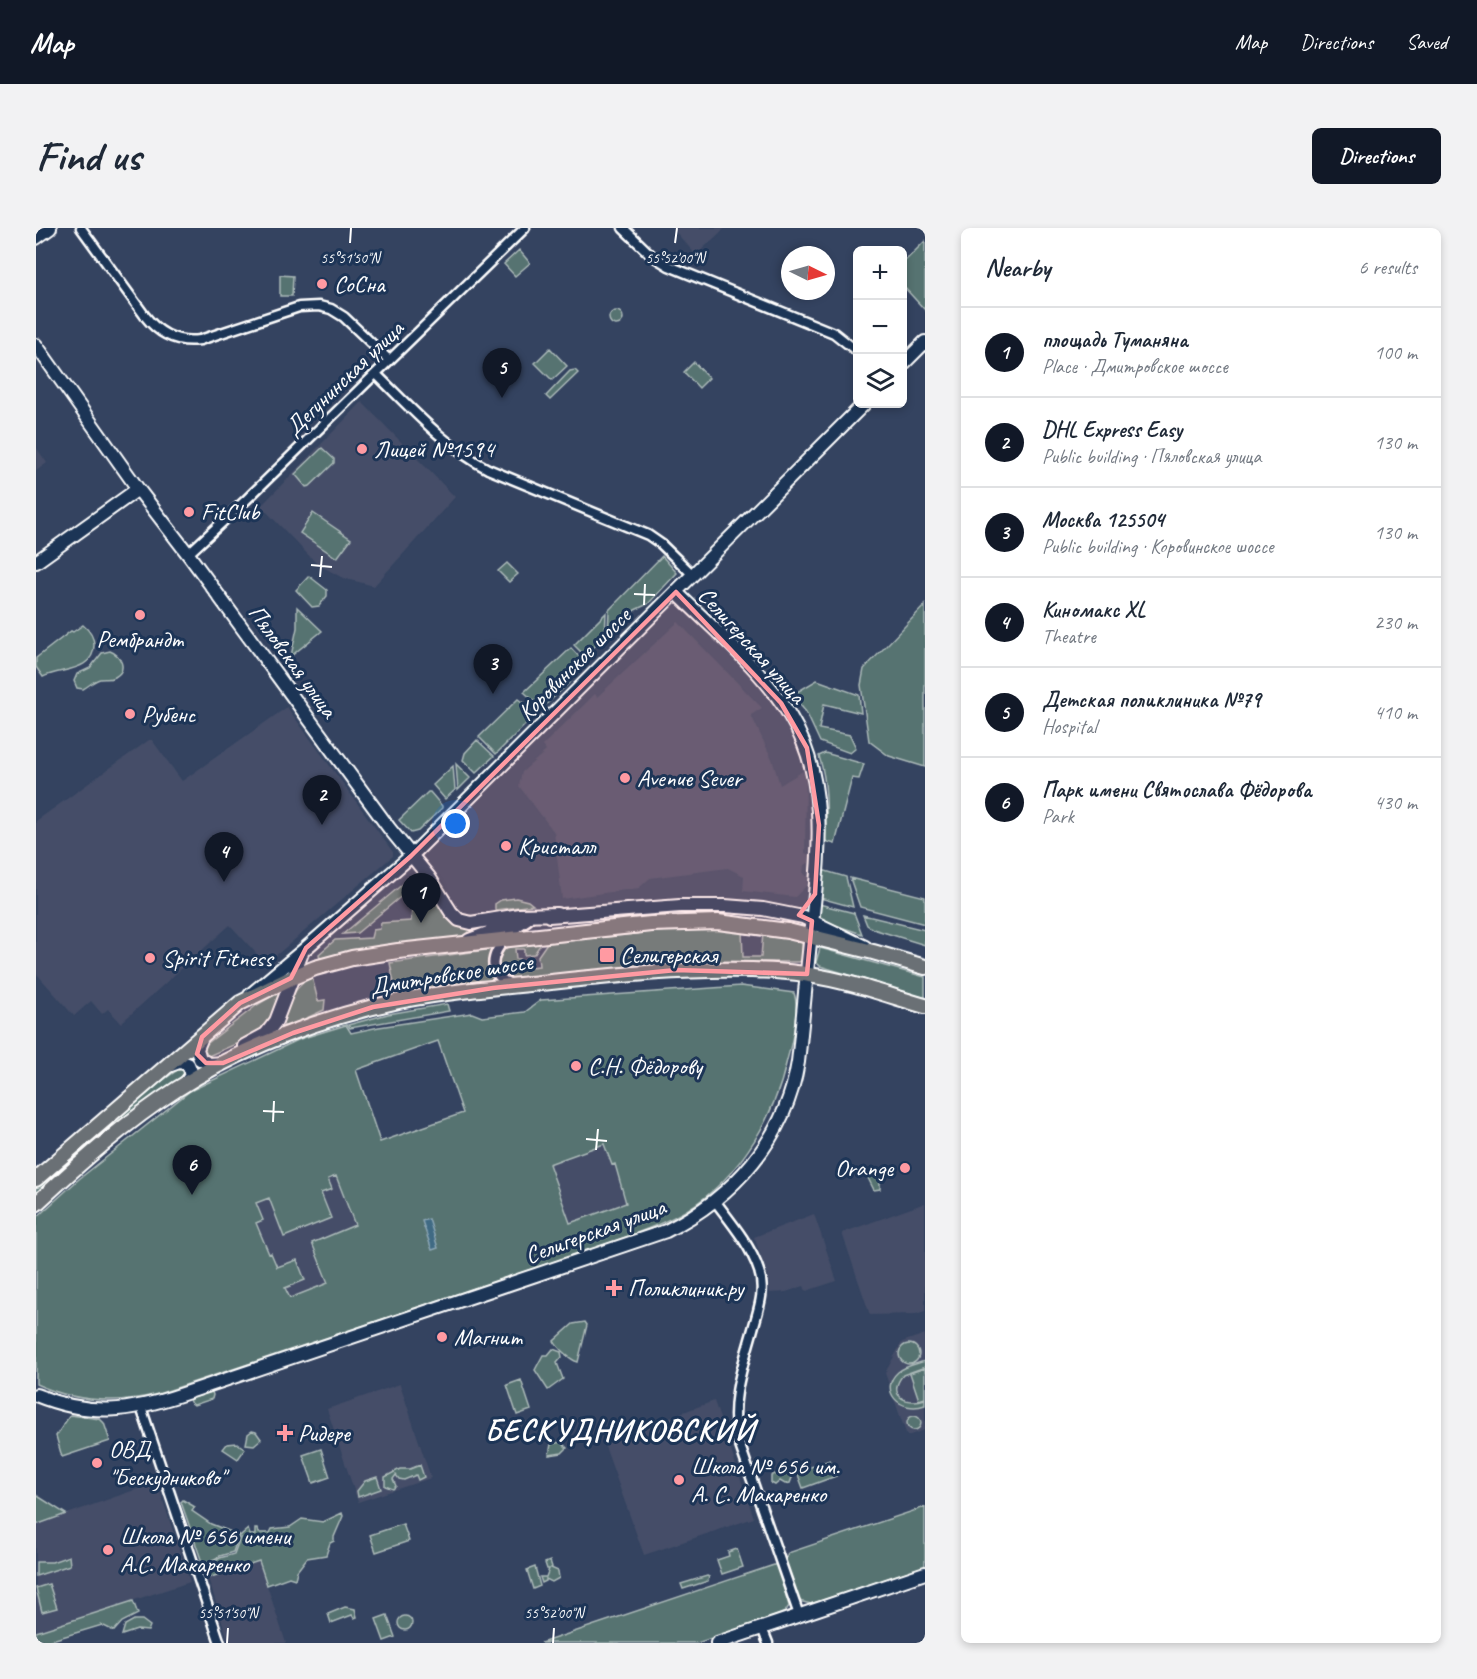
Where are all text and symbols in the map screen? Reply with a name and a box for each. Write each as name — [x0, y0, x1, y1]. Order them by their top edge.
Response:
text: Map — [30, 25, 73, 60]
text: Map — [1235, 29, 1267, 55]
text: Directions — [1300, 29, 1373, 55]
text: Saved — [1406, 29, 1447, 55]
button: Directions — [1312, 128, 1441, 184]
text: Find us — [36, 130, 141, 183]
north arrow — [781, 246, 835, 300]
map controls — [853, 246, 907, 408]
button: + — [853, 246, 907, 300]
text: 55°51'50"N — [320, 249, 383, 268]
text: 55°52'00"N — [645, 249, 708, 268]
text: Nearby — [985, 251, 1050, 284]
text: 6 results — [1358, 255, 1417, 280]
place label: СоСна — [334, 269, 386, 299]
marker: СоСна — [315, 277, 329, 291]
button: − — [853, 300, 907, 354]
street label: Дегунинская улица — [278, 313, 411, 442]
text: площадь Туманяна — [1042, 326, 1188, 354]
text: 1 — [1000, 340, 1009, 365]
text: 100 m — [1374, 340, 1417, 365]
pin: 5 — [482, 348, 522, 398]
button: layers — [853, 354, 907, 408]
text: Place · Дмитровское шоссе — [1042, 354, 1228, 379]
text: DHL Express Easy — [1042, 416, 1182, 444]
text: 2 — [1000, 430, 1009, 455]
text: 130 m — [1374, 430, 1417, 455]
place label: Лицей №1594 — [374, 434, 496, 464]
marker: Лицей №1594 — [355, 442, 369, 456]
text: Public building · Пяловская улица — [1042, 444, 1261, 469]
place label: FitClub — [201, 497, 261, 527]
marker: FitClub — [182, 505, 196, 519]
text: Москва 125504 — [1042, 506, 1164, 534]
text: 3 — [1000, 520, 1009, 545]
text: 130 m — [1374, 520, 1417, 545]
text: Public building · Коровинское шоссе — [1042, 534, 1273, 559]
street label: Селигерская улица — [692, 580, 813, 711]
text: Киномакс XL — [1042, 596, 1145, 624]
street label: Пяловская улица — [242, 598, 345, 725]
street label: Коровинское шоссе — [511, 600, 638, 727]
marker: Рембрандт — [133, 608, 147, 622]
text: 4 — [1000, 610, 1009, 635]
text: 230 m — [1374, 610, 1417, 635]
place label: Рембрандт — [96, 624, 184, 654]
text: Theatre — [1042, 624, 1096, 649]
pin: 3 — [474, 644, 512, 694]
text: Детская поликлиника №79 — [1042, 686, 1261, 714]
place label: Рубенс — [142, 699, 196, 729]
text: 5 — [1000, 700, 1009, 725]
text: 410 m — [1374, 700, 1417, 725]
marker: Рубенс — [123, 707, 137, 721]
text: Hospital — [1042, 714, 1097, 739]
place label: Avenue Sever — [637, 763, 744, 793]
marker: Avenue Sever — [618, 771, 632, 785]
pin: 2 — [302, 776, 342, 825]
text: Парк имени Святослава Фёдорова — [1042, 776, 1311, 804]
text: 6 — [1000, 790, 1009, 815]
text: 430 m — [1374, 790, 1417, 815]
text: Park — [1042, 804, 1074, 829]
your location — [441, 809, 470, 838]
place label: Кристалл — [518, 831, 597, 861]
pin: 4 — [204, 832, 243, 882]
marker: Кристалл — [499, 839, 513, 853]
pin: 1 — [402, 874, 440, 923]
place label: Селигерская — [620, 940, 719, 970]
place label: Spirit Fitness — [162, 943, 275, 973]
street label: Дмитровское шоссе — [367, 946, 537, 1002]
marker: Селигерская — [598, 946, 616, 964]
marker: Spirit Fitness — [143, 951, 157, 965]
place label: С.Н. Фёдорову — [588, 1051, 704, 1081]
marker: С.Н. Фёдорову — [569, 1059, 583, 1073]
pin: 6 — [172, 1146, 212, 1195]
place label: Orange — [835, 1153, 895, 1183]
marker: Orange — [898, 1161, 912, 1175]
street label: Селигерская улица — [521, 1191, 671, 1270]
place label: Поликлиник.ру — [628, 1273, 745, 1303]
marker: Поликлиник.ру — [605, 1279, 623, 1297]
place label: Магнит — [454, 1322, 523, 1352]
marker: Магнит — [435, 1330, 449, 1344]
district label: БЕСКУДНИКОВСКИЙ — [485, 1411, 759, 1449]
place label: Ридере — [298, 1418, 352, 1448]
marker: Ридере — [276, 1424, 294, 1442]
place label: ОВД "Бескудниково" — [109, 1434, 230, 1492]
place label: Школа № 656 им. А. С. Макаренко — [691, 1451, 840, 1509]
marker: ОВД "Бескудниково" — [90, 1456, 104, 1470]
marker: Школа № 656 им. А. С. Макаренко — [672, 1473, 686, 1487]
place label: Школа № 656 имени А.С. Макаренко — [120, 1521, 292, 1579]
marker: Школа № 656 имени А.С. Макаренко — [101, 1543, 115, 1557]
text: 55°51'50"N — [198, 1604, 261, 1623]
text: 55°52'00"N — [524, 1604, 587, 1623]

